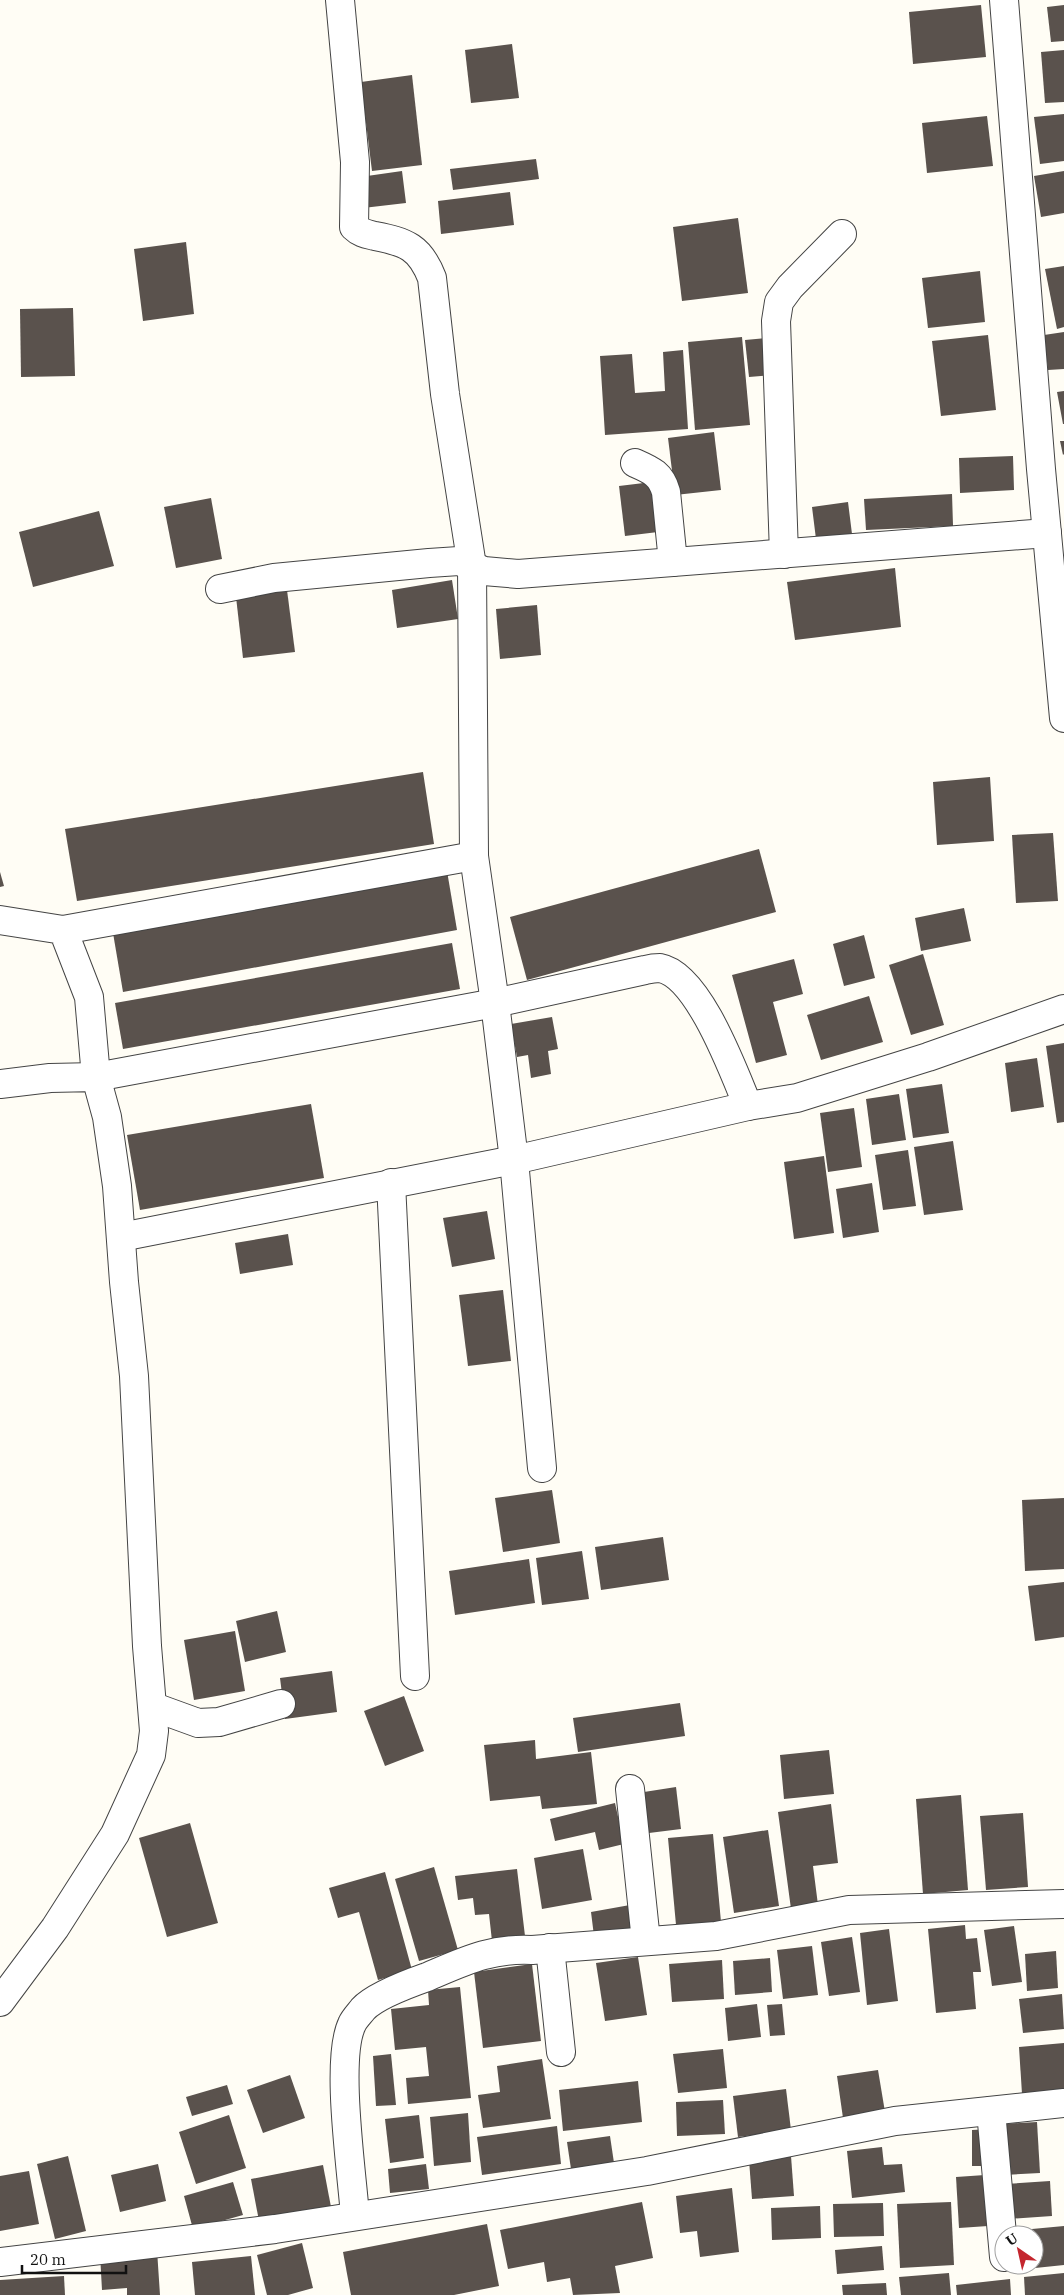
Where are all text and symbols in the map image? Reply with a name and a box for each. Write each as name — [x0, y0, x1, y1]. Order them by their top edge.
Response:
north arrow — [994, 2225, 1044, 2275]
text: U — [1002, 2229, 1021, 2250]
scale bar — [22, 2242, 126, 2274]
text: 20 m — [30, 2250, 66, 2269]

